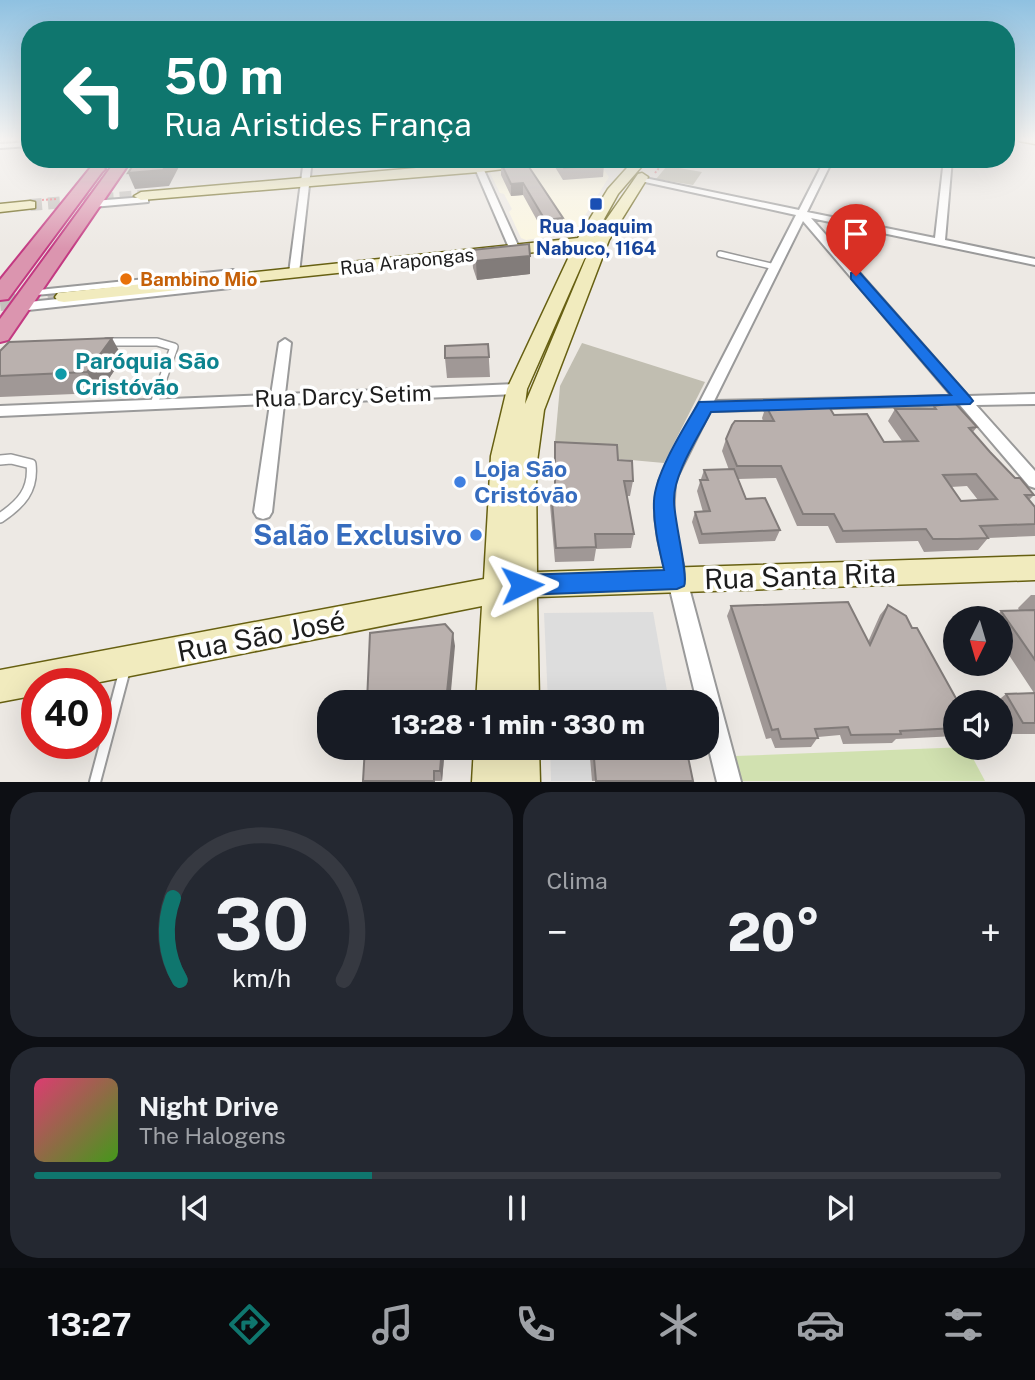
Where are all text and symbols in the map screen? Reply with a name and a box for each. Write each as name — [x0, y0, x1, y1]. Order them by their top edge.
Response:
text: 50 m — [164, 47, 284, 105]
icon: left — [49, 49, 140, 140]
text: Rua Aristides França — [164, 106, 472, 143]
marker: Rua Joaquim Nabuco, 1164 — [588, 196, 604, 212]
pin — [826, 204, 886, 276]
place label: Rua Joaquim Nabuco, 1164 — [536, 215, 656, 259]
icon: arrive — [837, 215, 875, 253]
street label: Rua Arapongas — [339, 243, 475, 279]
place label: Bambino Mio — [140, 268, 257, 290]
marker: Bambino Mio — [118, 271, 134, 287]
place label: Paróquia São Cristóvão — [75, 347, 220, 400]
marker: Paróquia São Cristóvão — [53, 366, 69, 382]
street label: Rua Darcy Setim — [254, 379, 432, 412]
place label: Loja São Cristóvão — [474, 455, 578, 508]
marker: Loja São Cristóvão — [452, 474, 468, 490]
place label: Salão Exclusivo — [253, 518, 462, 551]
marker: Salão Exclusivo — [468, 527, 484, 543]
position arrow — [485, 548, 559, 622]
street label: Rua Santa Rita — [703, 556, 897, 595]
street label: Rua São José — [174, 603, 348, 668]
north arrow — [943, 606, 1013, 676]
map controls — [943, 606, 1013, 760]
speed limit sign: 40 — [21, 668, 112, 759]
button: sound — [943, 690, 1013, 760]
text: 13:28 · 1 min · 330 m — [391, 709, 645, 740]
text: Clima — [547, 867, 608, 894]
text: 30 — [214, 882, 309, 967]
text: 20° — [727, 902, 820, 963]
text: − — [547, 910, 568, 955]
text: + — [980, 910, 1001, 955]
text: km/h — [232, 963, 291, 993]
text: Night Drive — [139, 1091, 279, 1122]
text: The Halogens — [139, 1122, 286, 1149]
icon: previous — [176, 1189, 214, 1227]
icon: pause — [498, 1189, 536, 1227]
icon: next — [821, 1189, 859, 1227]
icon: directions — [225, 1300, 274, 1349]
icon: music — [368, 1300, 417, 1349]
icon: phone — [511, 1300, 560, 1349]
icon: climate — [654, 1300, 703, 1349]
icon: car — [796, 1300, 845, 1349]
icon: filters — [939, 1300, 988, 1349]
text: 13:27 — [47, 1306, 131, 1343]

